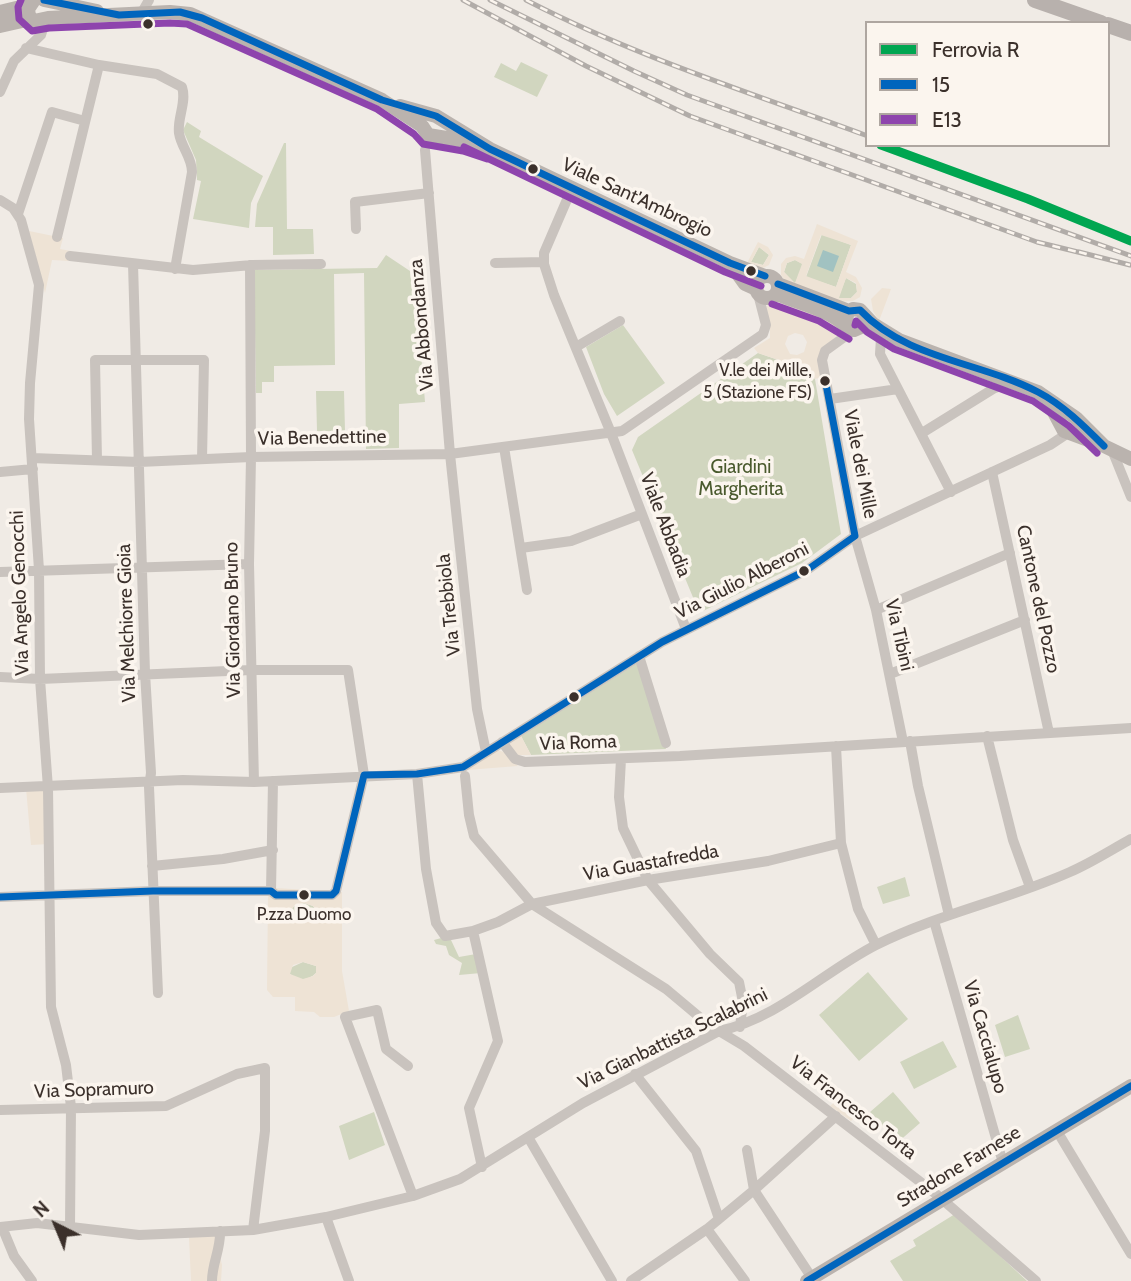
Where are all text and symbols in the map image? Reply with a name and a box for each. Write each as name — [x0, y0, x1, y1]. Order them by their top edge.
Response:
unlabelled marker — [141, 17, 155, 31]
legend — [865, 21, 1110, 147]
text: Ferrovia R — [932, 37, 1019, 62]
text: 15 — [932, 72, 950, 97]
text: E13 — [932, 107, 962, 132]
street label: Viale Sant'Ambrogio — [558, 153, 716, 243]
unlabelled marker — [526, 162, 540, 176]
street label: Via Abbondanza — [405, 258, 439, 392]
unlabelled marker — [744, 264, 758, 278]
place label: V.le dei Mille, 5 (Stazione FS) — [703, 361, 812, 401]
marker: V.le dei Mille, 5 (Stazione FS) — [818, 374, 832, 388]
street label: Viale dei Mille — [838, 408, 882, 520]
street label: Via Benedettine — [257, 425, 387, 451]
park label: Giardini Margherita — [698, 456, 784, 500]
street label: Viale Abbadia — [635, 470, 695, 580]
street label: Via Angelo Genocchi — [6, 510, 34, 676]
street label: Cantone del Pozzo — [1011, 523, 1065, 675]
street label: Via Giulio Alberoni — [671, 537, 813, 625]
street label: Via Giordano Bruno — [220, 542, 246, 698]
street label: Via Melchiorre Gioia — [113, 543, 141, 703]
street label: Via Trebbiola — [432, 553, 466, 657]
unlabelled marker — [797, 564, 811, 578]
street label: Via Tibini — [880, 597, 918, 673]
unlabelled marker — [567, 690, 581, 704]
street label: Via Roma — [539, 730, 617, 756]
street label: Via Guastafredda — [582, 840, 720, 886]
marker: P.zza Duomo — [297, 888, 311, 902]
place label: P.zza Duomo — [257, 905, 351, 925]
street label: Via Caccialupo — [958, 978, 1012, 1096]
street label: Via Gianbattista Scalabrini — [575, 983, 771, 1095]
street label: Via Francesco Torta — [785, 1051, 921, 1165]
street label: Via Sopramuro — [34, 1077, 154, 1103]
street label: Stradone Farnese — [893, 1121, 1025, 1213]
north arrow — [21, 1190, 91, 1260]
text: N — [29, 1196, 54, 1222]

